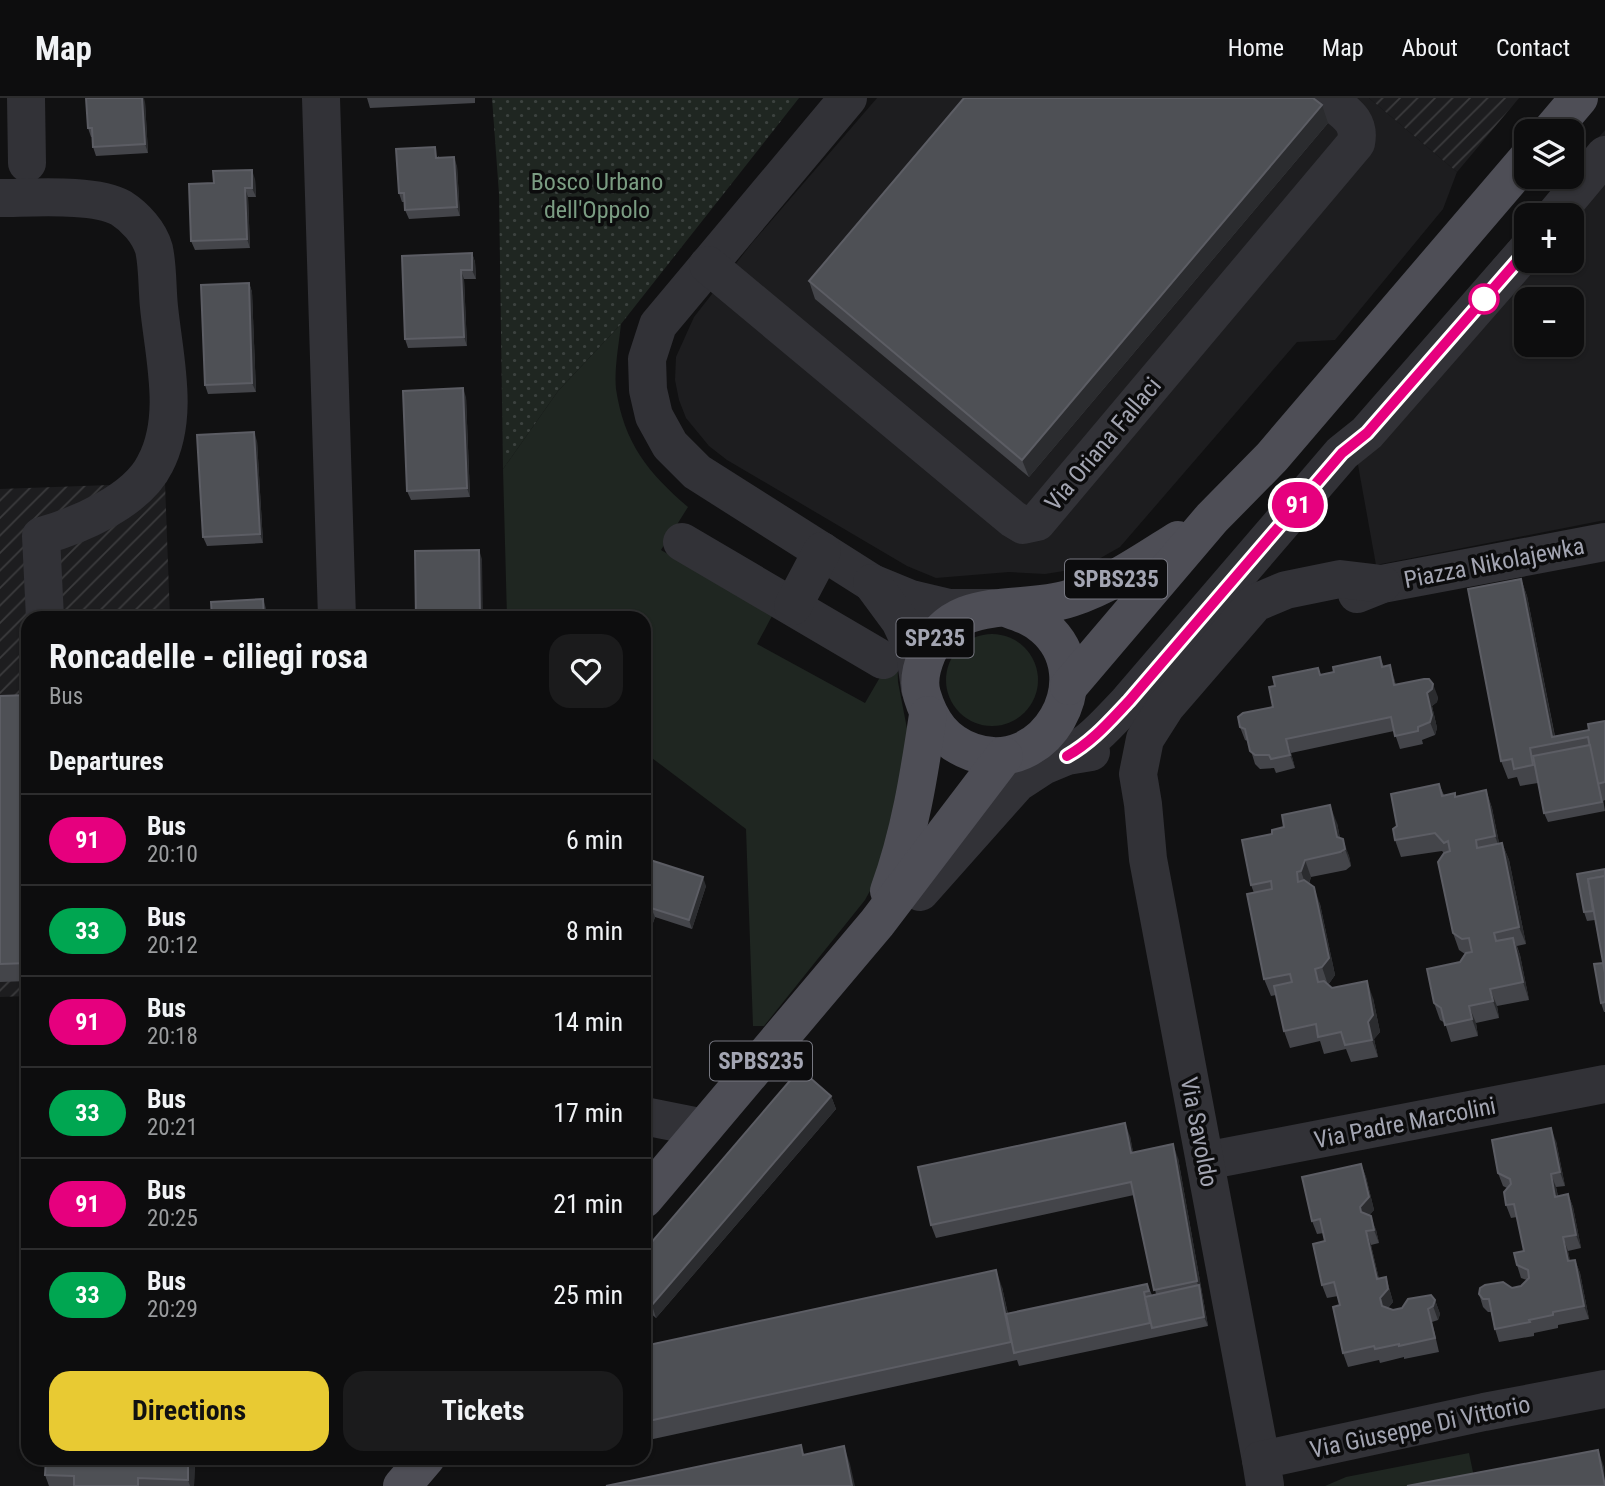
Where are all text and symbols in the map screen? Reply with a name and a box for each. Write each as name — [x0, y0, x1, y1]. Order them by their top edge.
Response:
text: Map — [35, 29, 92, 68]
text: Home — [1228, 34, 1284, 62]
text: Map — [1322, 34, 1364, 62]
text: About — [1402, 34, 1458, 62]
text: Contact — [1496, 34, 1570, 62]
map controls — [1514, 119, 1584, 357]
button: layers — [1514, 119, 1584, 189]
park label: Bosco Urbano dell'Oppolo — [531, 168, 663, 224]
button: + — [1514, 203, 1584, 273]
unlabelled marker — [1469, 284, 1499, 314]
button: − — [1514, 287, 1584, 357]
street label: Via Oriana Fallaci — [1039, 372, 1167, 516]
line badge: 91 — [1266, 482, 1330, 528]
text: 91 — [1286, 491, 1310, 519]
street label: Piazza Nikolajewka — [1401, 532, 1587, 594]
road number: SPBS235 — [1065, 559, 1167, 598]
road number: SP235 — [897, 618, 974, 658]
button: heart — [549, 634, 623, 708]
text: Roncadelle - ciliegi rosa — [49, 637, 368, 676]
text: Bus — [49, 683, 83, 710]
text: Departures — [49, 746, 164, 776]
text: Bus — [147, 811, 186, 841]
text: 6 min — [566, 825, 623, 855]
text: 91 — [75, 826, 100, 854]
text: 20:10 — [147, 841, 198, 868]
text: Bus — [147, 902, 186, 932]
text: 8 min — [566, 916, 623, 946]
text: 33 — [75, 917, 100, 945]
text: 20:12 — [147, 932, 198, 959]
text: Bus — [147, 993, 186, 1023]
text: 14 min — [553, 1007, 623, 1037]
text: 91 — [75, 1008, 100, 1036]
text: 20:18 — [147, 1023, 198, 1050]
road number: SPBS235 — [710, 1042, 812, 1080]
street label: Via Savoldo — [1175, 1075, 1223, 1189]
text: Bus — [147, 1084, 186, 1114]
street label: Via Padre Marcolini — [1312, 1092, 1498, 1154]
text: 17 min — [553, 1098, 623, 1128]
text: 33 — [75, 1099, 100, 1127]
text: 20:21 — [147, 1114, 198, 1141]
text: Bus — [147, 1175, 186, 1205]
text: 21 min — [553, 1189, 623, 1219]
text: 91 — [75, 1190, 100, 1218]
text: 20:25 — [147, 1205, 198, 1232]
text: Bus — [147, 1266, 186, 1296]
text: 25 min — [553, 1280, 623, 1310]
text: 33 — [75, 1281, 100, 1309]
text: 20:29 — [147, 1296, 198, 1323]
button: Directions — [49, 1371, 329, 1451]
button: Tickets — [343, 1371, 623, 1451]
street label: Via Giuseppe Di Vittorio — [1307, 1390, 1533, 1464]

